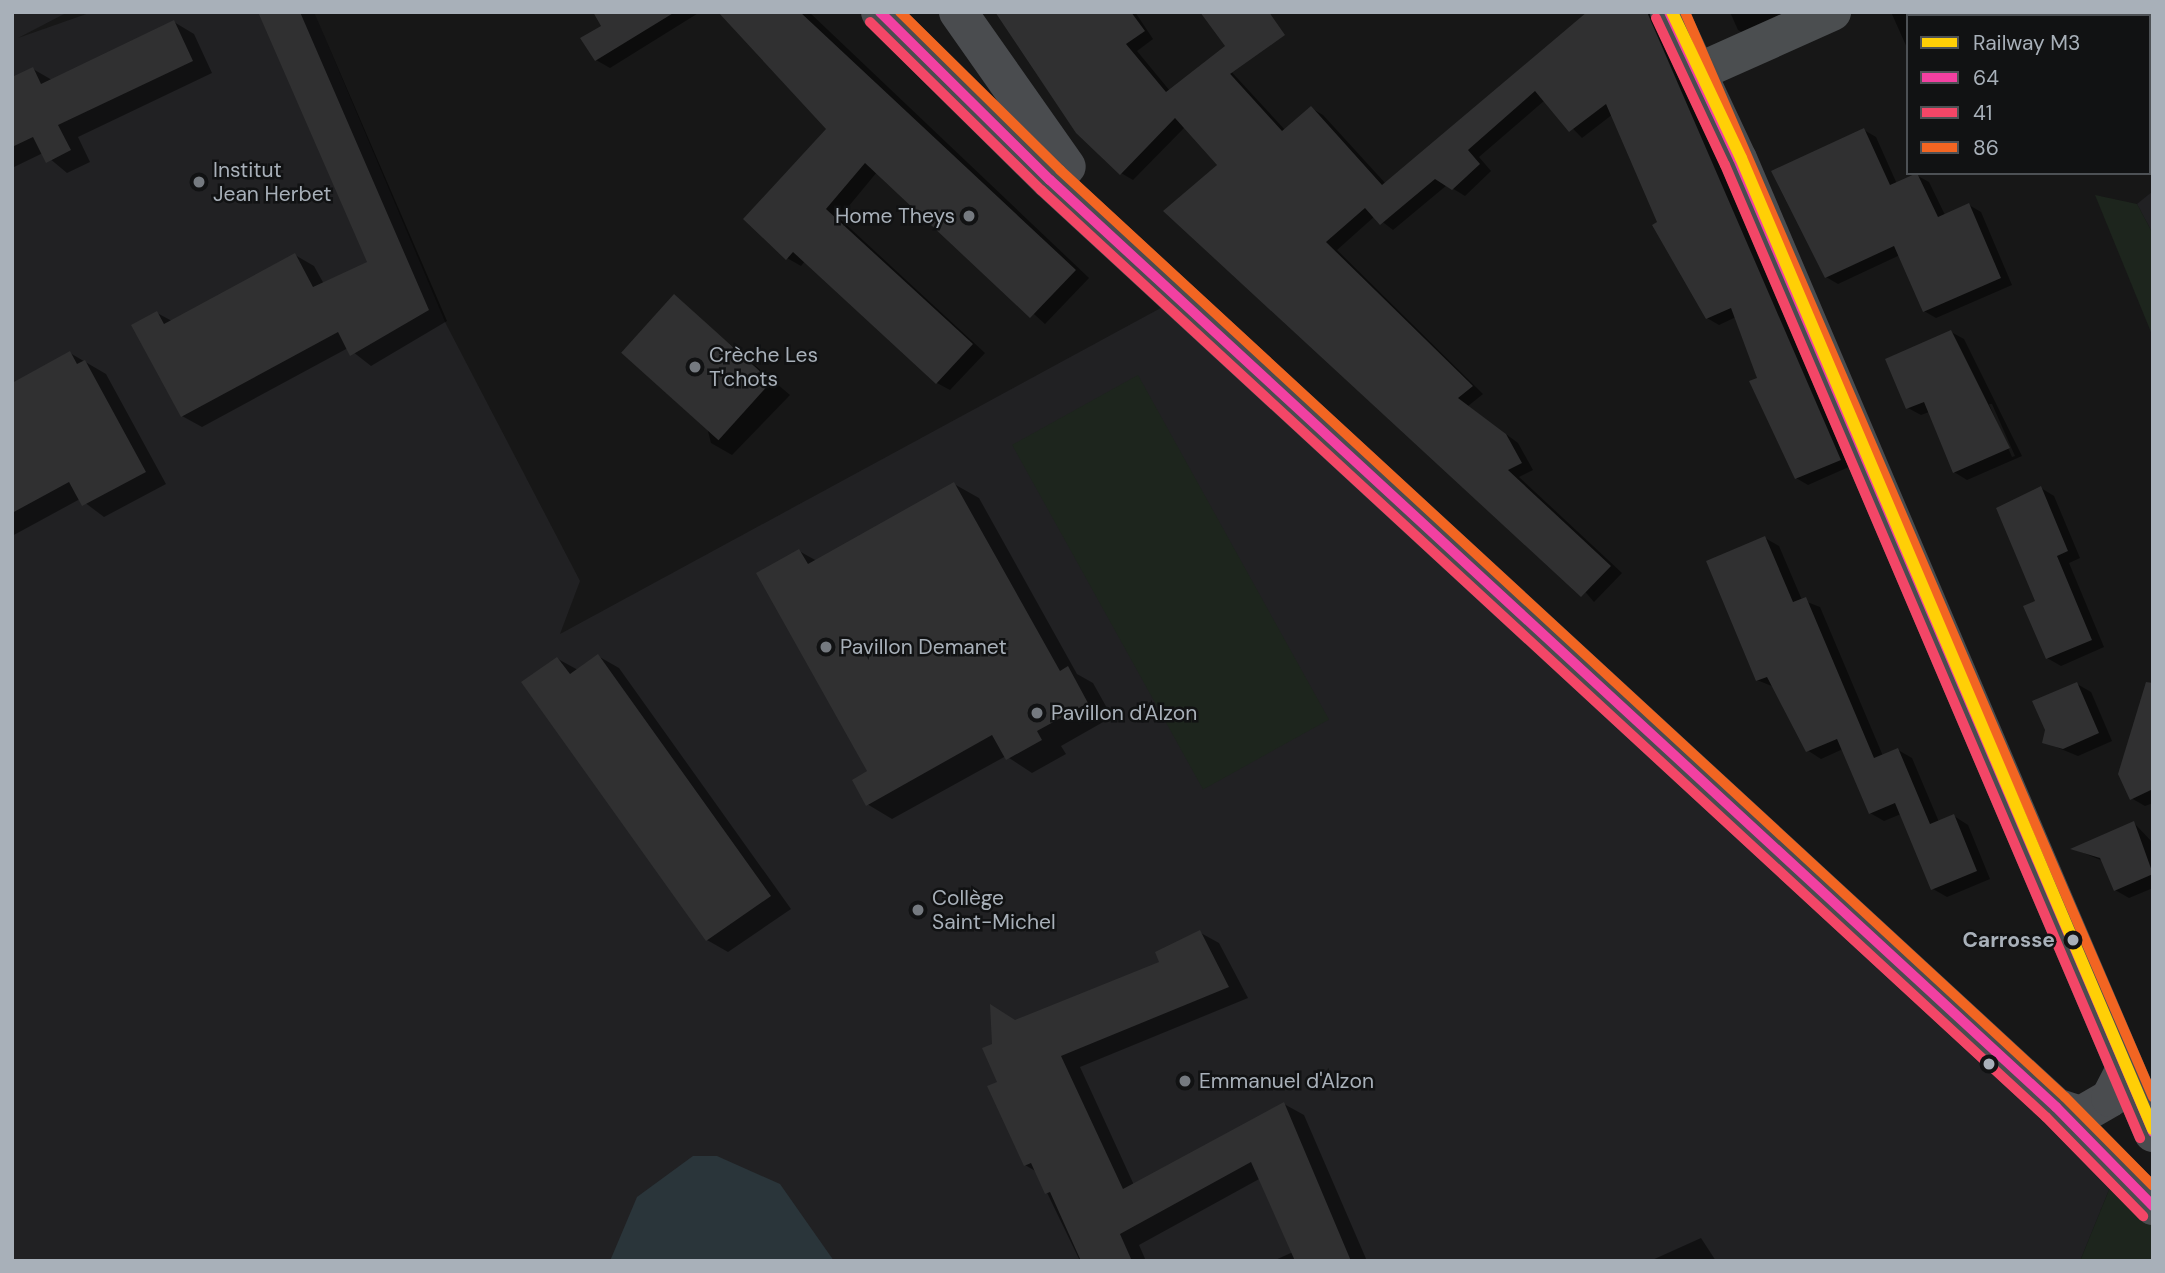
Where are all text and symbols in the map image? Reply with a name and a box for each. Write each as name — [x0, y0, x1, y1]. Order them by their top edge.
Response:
legend — [1906, 14, 2151, 175]
text: Railway M3 — [1973, 29, 2080, 57]
text: 64 — [1973, 64, 1999, 92]
text: 41 — [1973, 99, 1992, 127]
text: 86 — [1973, 134, 1999, 162]
place label: Institut Jean Herbet — [213, 157, 331, 207]
marker: Institut Jean Herbet — [191, 174, 207, 190]
place label: Home Theys — [835, 203, 955, 229]
marker: Home Theys — [961, 208, 977, 224]
place label: Crèche Les T'chots — [709, 342, 818, 392]
marker: Crèche Les T'chots — [687, 359, 703, 375]
place label: Pavillon Demanet — [840, 634, 1007, 660]
marker: Pavillon Demanet — [818, 639, 834, 655]
place label: Pavillon d'Alzon — [1051, 700, 1197, 726]
marker: Pavillon d'Alzon — [1029, 705, 1045, 721]
place label: Collège Saint-Michel — [932, 885, 1056, 935]
marker: Collège Saint-Michel — [910, 902, 926, 918]
place label: Carrosse — [1962, 927, 2055, 953]
marker: Carrosse — [2061, 928, 2085, 952]
unlabelled marker — [1982, 1057, 1996, 1071]
place label: Emmanuel d'Alzon — [1199, 1068, 1374, 1094]
marker: Emmanuel d'Alzon — [1177, 1073, 1193, 1089]

